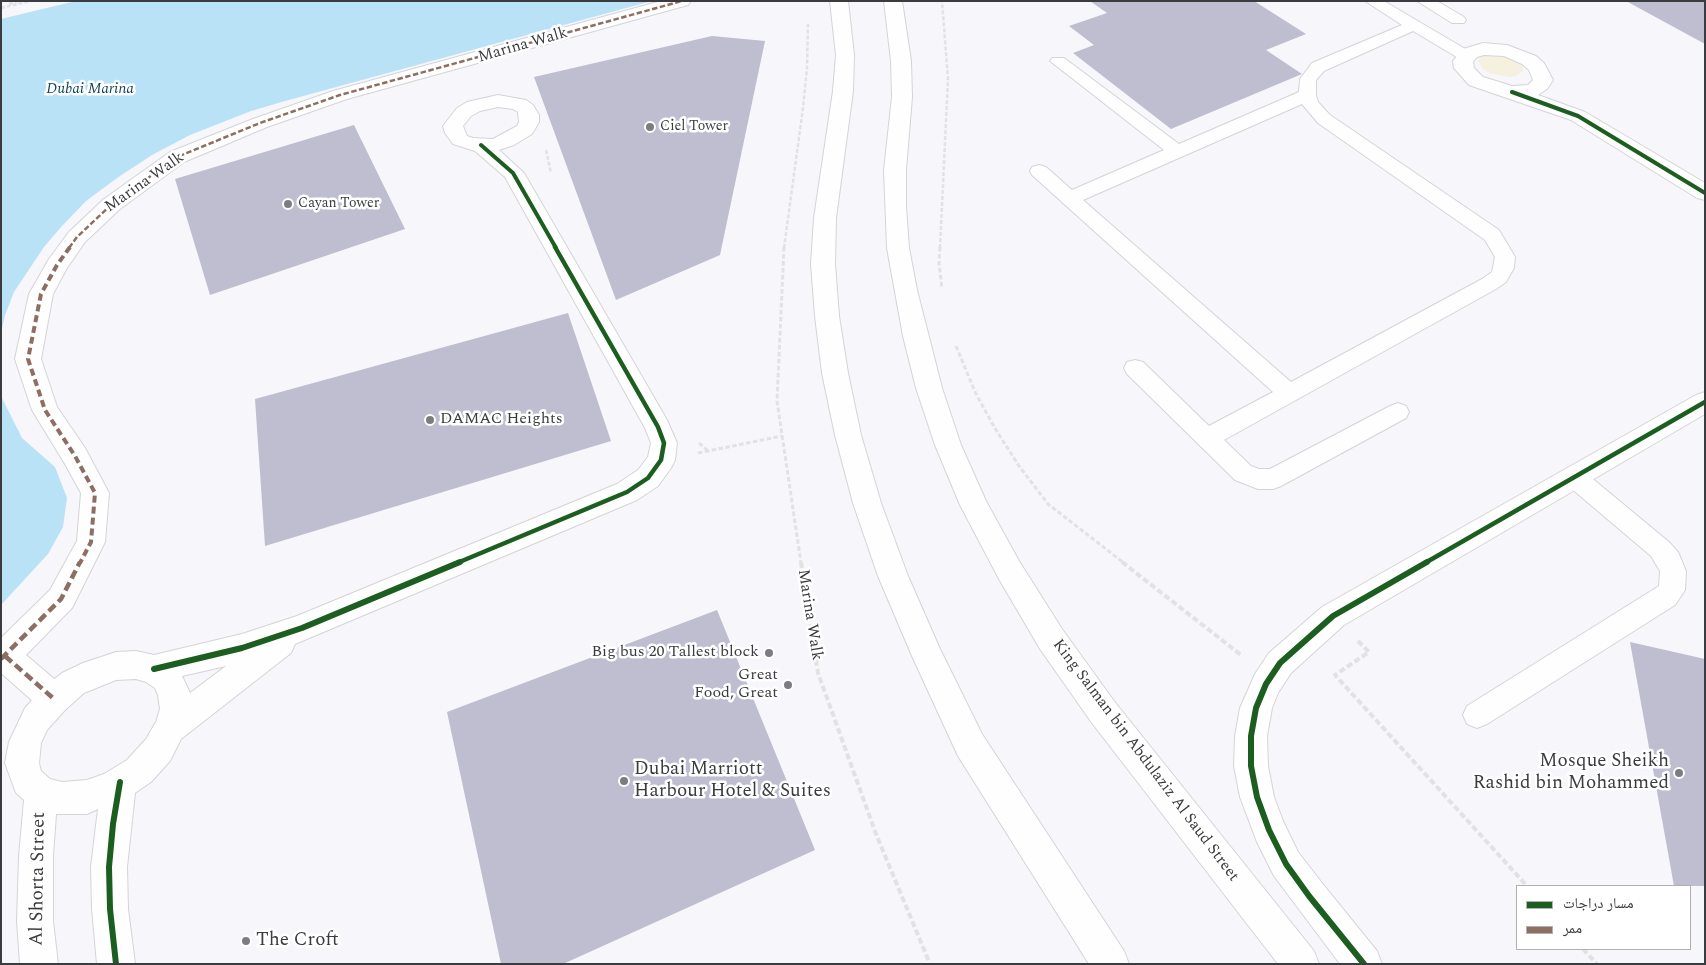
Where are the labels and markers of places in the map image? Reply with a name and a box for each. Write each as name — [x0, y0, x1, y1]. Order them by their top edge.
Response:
place label: Ciel Tower — [660, 119, 728, 135]
marker: Ciel Tower — [644, 121, 656, 133]
place label: Cayan Tower — [298, 196, 379, 212]
marker: Cayan Tower — [282, 198, 294, 210]
place label: DAMAC Heights — [440, 410, 563, 430]
marker: DAMAC Heights — [424, 414, 436, 426]
place label: Big bus 20 Tallest block — [591, 643, 759, 663]
marker: Big bus 20 Tallest block — [763, 647, 775, 659]
place label: Great Food, Great — [694, 666, 778, 704]
marker: Great Food, Great — [782, 679, 794, 691]
place label: Mosque Sheikh Rashid bin Mohammed — [1473, 751, 1669, 795]
place label: Dubai Marriott Harbour Hotel & Suites — [634, 759, 831, 803]
marker: Mosque Sheikh Rashid bin Mohammed — [1673, 767, 1685, 779]
marker: Dubai Marriott Harbour Hotel & Suites — [618, 775, 630, 787]
place label: The Croft — [256, 930, 339, 952]
marker: The Croft — [240, 935, 252, 947]

